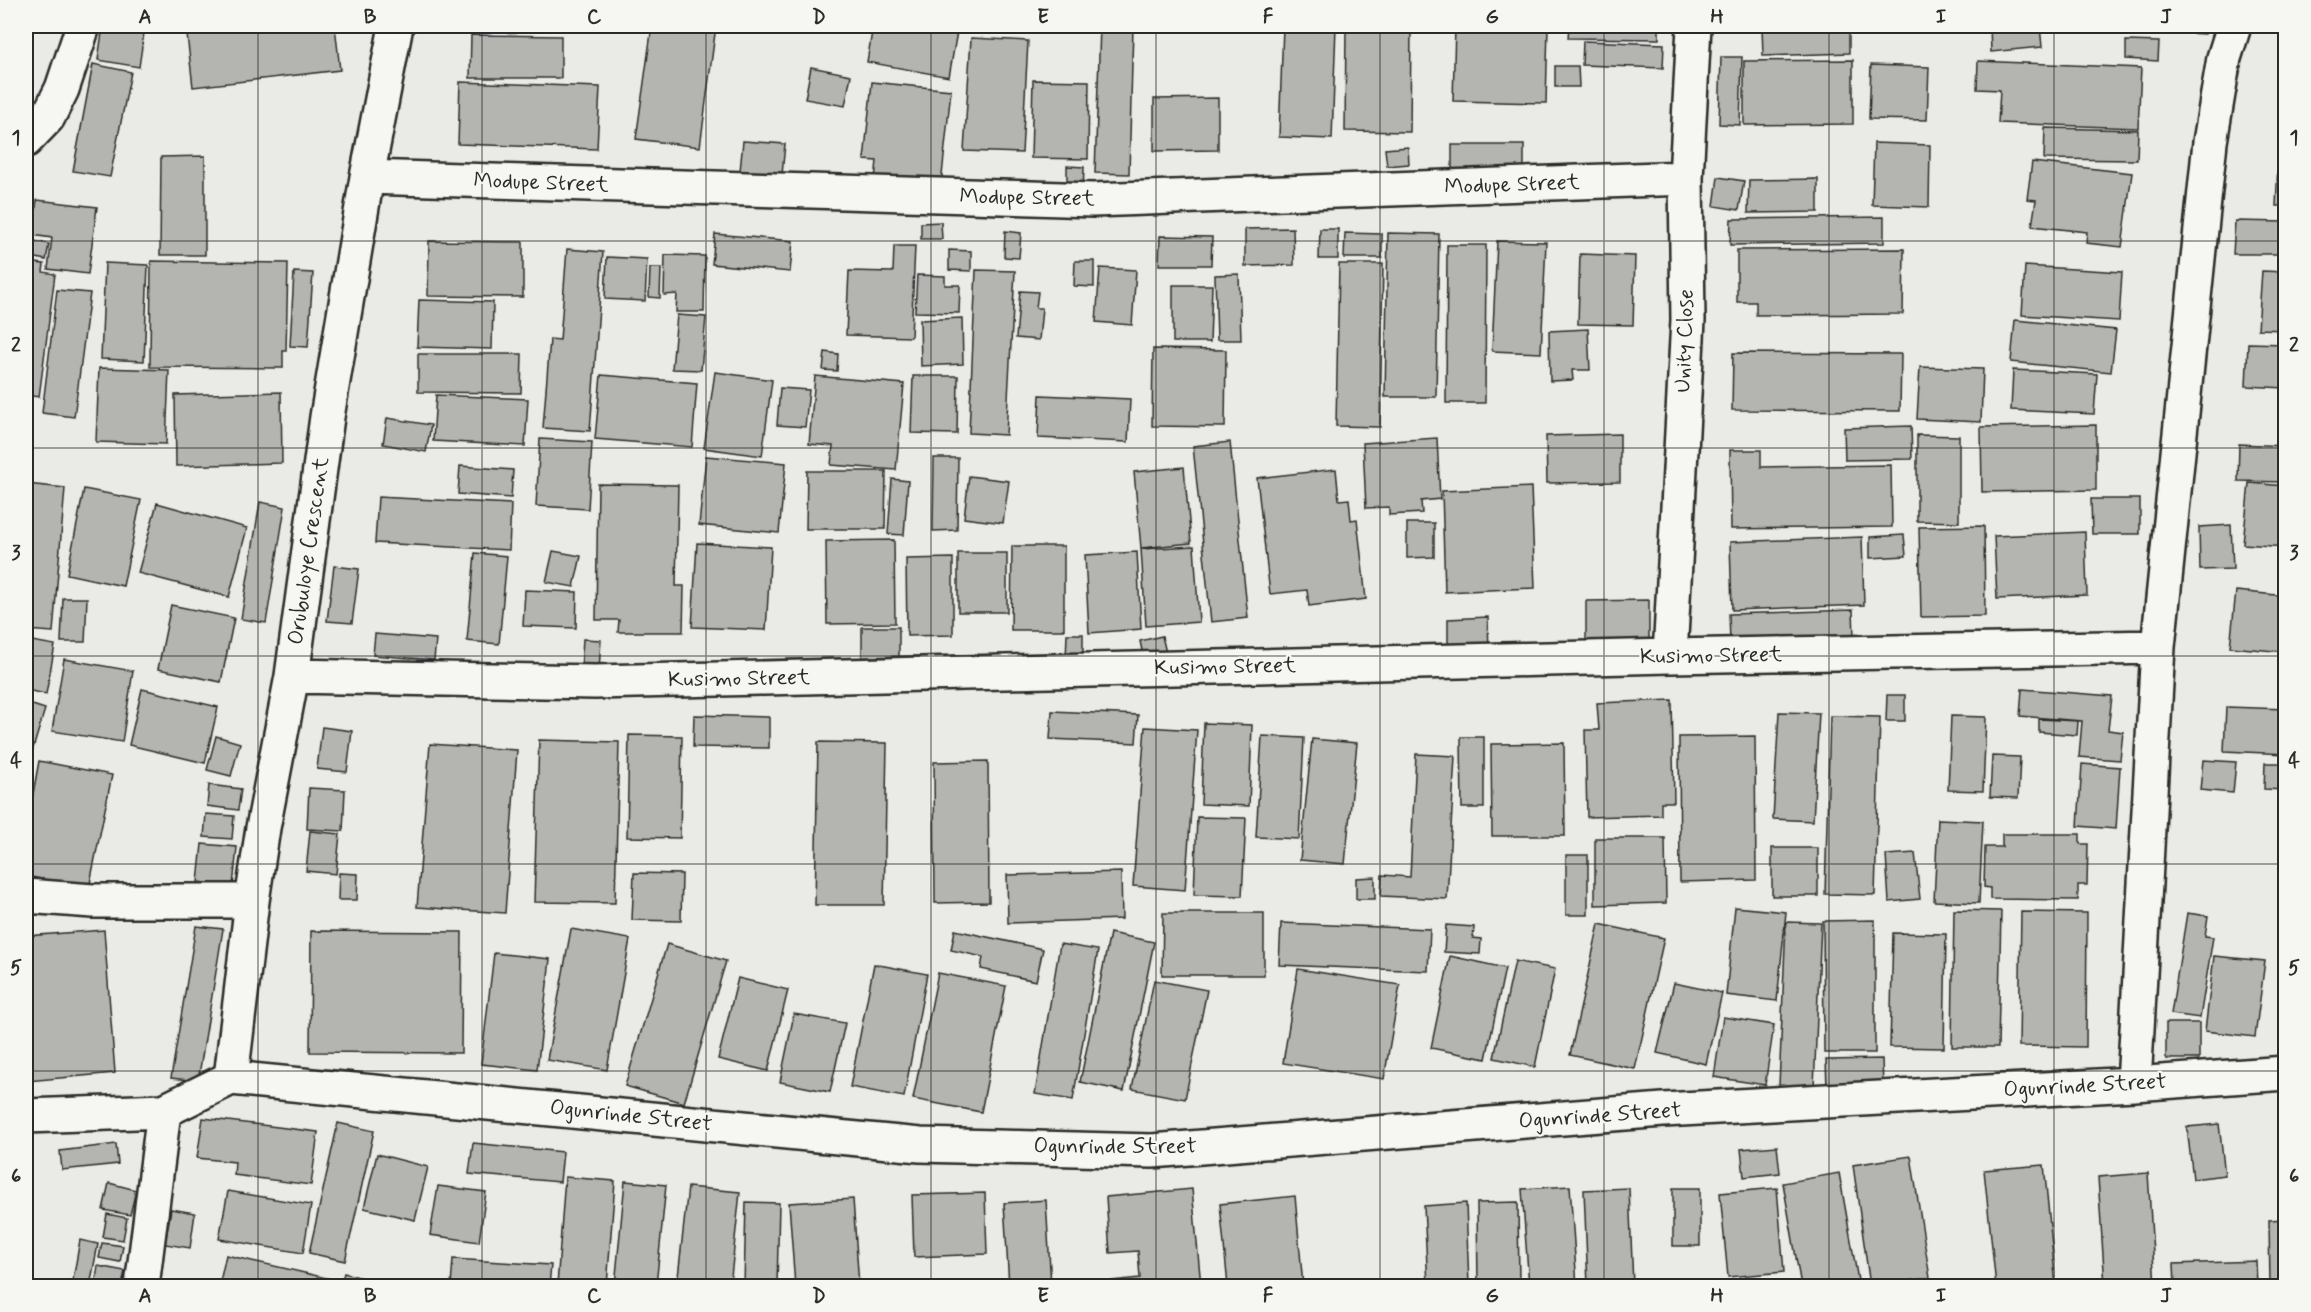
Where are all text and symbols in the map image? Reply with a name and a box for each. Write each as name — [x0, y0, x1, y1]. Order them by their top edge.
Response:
text: A — [138, 4, 152, 31]
text: B — [364, 4, 377, 31]
text: C — [587, 4, 602, 31]
text: D — [812, 4, 826, 31]
text: E — [1037, 4, 1049, 31]
text: F — [1263, 4, 1274, 31]
text: G — [1485, 4, 1499, 31]
text: H — [1710, 4, 1724, 31]
text: I — [1936, 4, 1946, 31]
text: J — [2160, 4, 2172, 31]
text: 1 — [12, 125, 20, 152]
text: 1 — [2290, 125, 2298, 152]
street label: Modupe Street — [473, 167, 609, 199]
street label: Modupe Street — [1444, 169, 1580, 201]
street label: Modupe Street — [959, 183, 1095, 213]
street label: Unity Close — [1669, 289, 1701, 393]
text: 2 — [11, 332, 21, 359]
text: 2 — [2289, 332, 2299, 359]
street label: Orubuloye Crescent — [282, 455, 336, 647]
text: 3 — [11, 540, 21, 567]
text: 3 — [2289, 540, 2299, 567]
street label: Kusimo Street — [1640, 641, 1782, 671]
street label: Kusimo Street — [1154, 652, 1296, 682]
street label: Kusimo Street — [668, 664, 810, 694]
text: 4 — [10, 748, 22, 775]
text: 4 — [2288, 748, 2300, 775]
text: 5 — [10, 955, 22, 982]
text: 5 — [2288, 955, 2300, 982]
street label: Ogunrinde Street — [2003, 1068, 2167, 1105]
street label: Ogunrinde Street — [548, 1094, 714, 1139]
street label: Ogunrinde Street — [1518, 1096, 1682, 1137]
street label: Ogunrinde Street — [1033, 1133, 1197, 1162]
text: 6 — [11, 1163, 21, 1190]
text: 6 — [2289, 1163, 2299, 1190]
text: A — [138, 1283, 152, 1310]
text: B — [364, 1283, 377, 1310]
text: C — [587, 1283, 602, 1310]
text: D — [812, 1283, 826, 1310]
text: E — [1037, 1283, 1049, 1310]
text: F — [1263, 1283, 1274, 1310]
text: G — [1485, 1283, 1499, 1310]
text: H — [1710, 1283, 1724, 1310]
text: I — [1936, 1283, 1946, 1310]
text: J — [2160, 1283, 2172, 1310]

